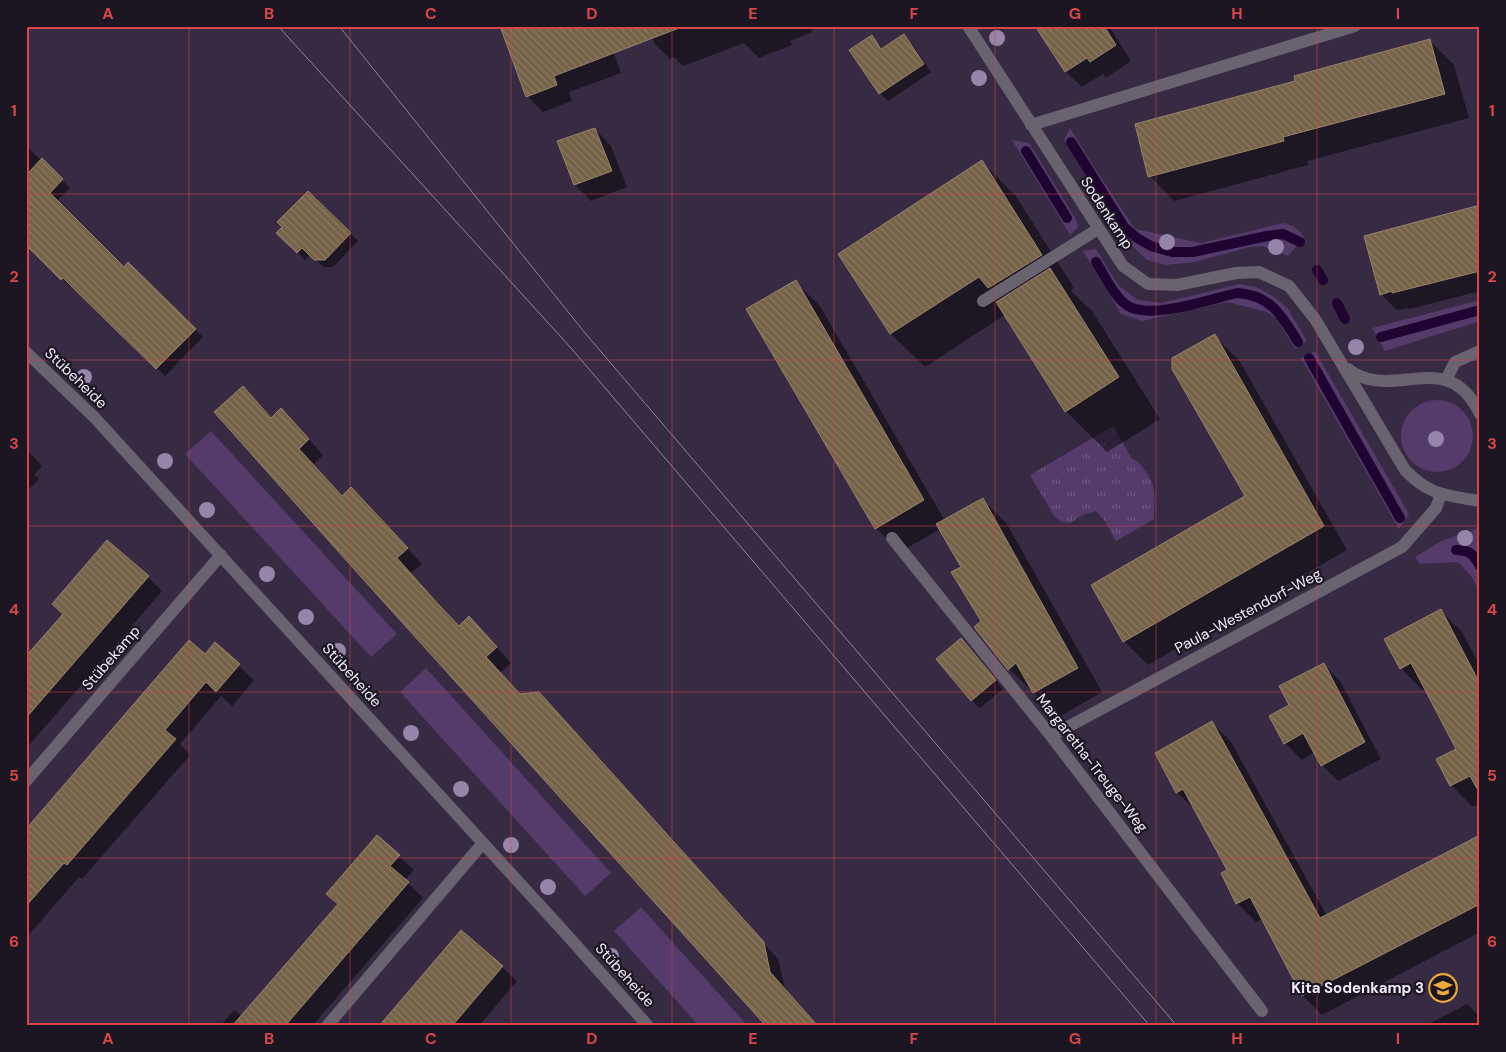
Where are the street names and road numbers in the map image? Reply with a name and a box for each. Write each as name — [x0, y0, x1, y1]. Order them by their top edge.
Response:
street label: Sodenkamp — [1076, 173, 1138, 253]
street label: Stübeheide — [40, 343, 112, 413]
street label: Paula-Westendorf-Weg — [1171, 564, 1325, 658]
street label: Stübekamp — [77, 621, 145, 695]
street label: Stübeheide — [318, 639, 386, 711]
street label: Margaretha-Treuge-Weg — [1032, 690, 1152, 836]
street label: Stübeheide — [591, 939, 659, 1011]

